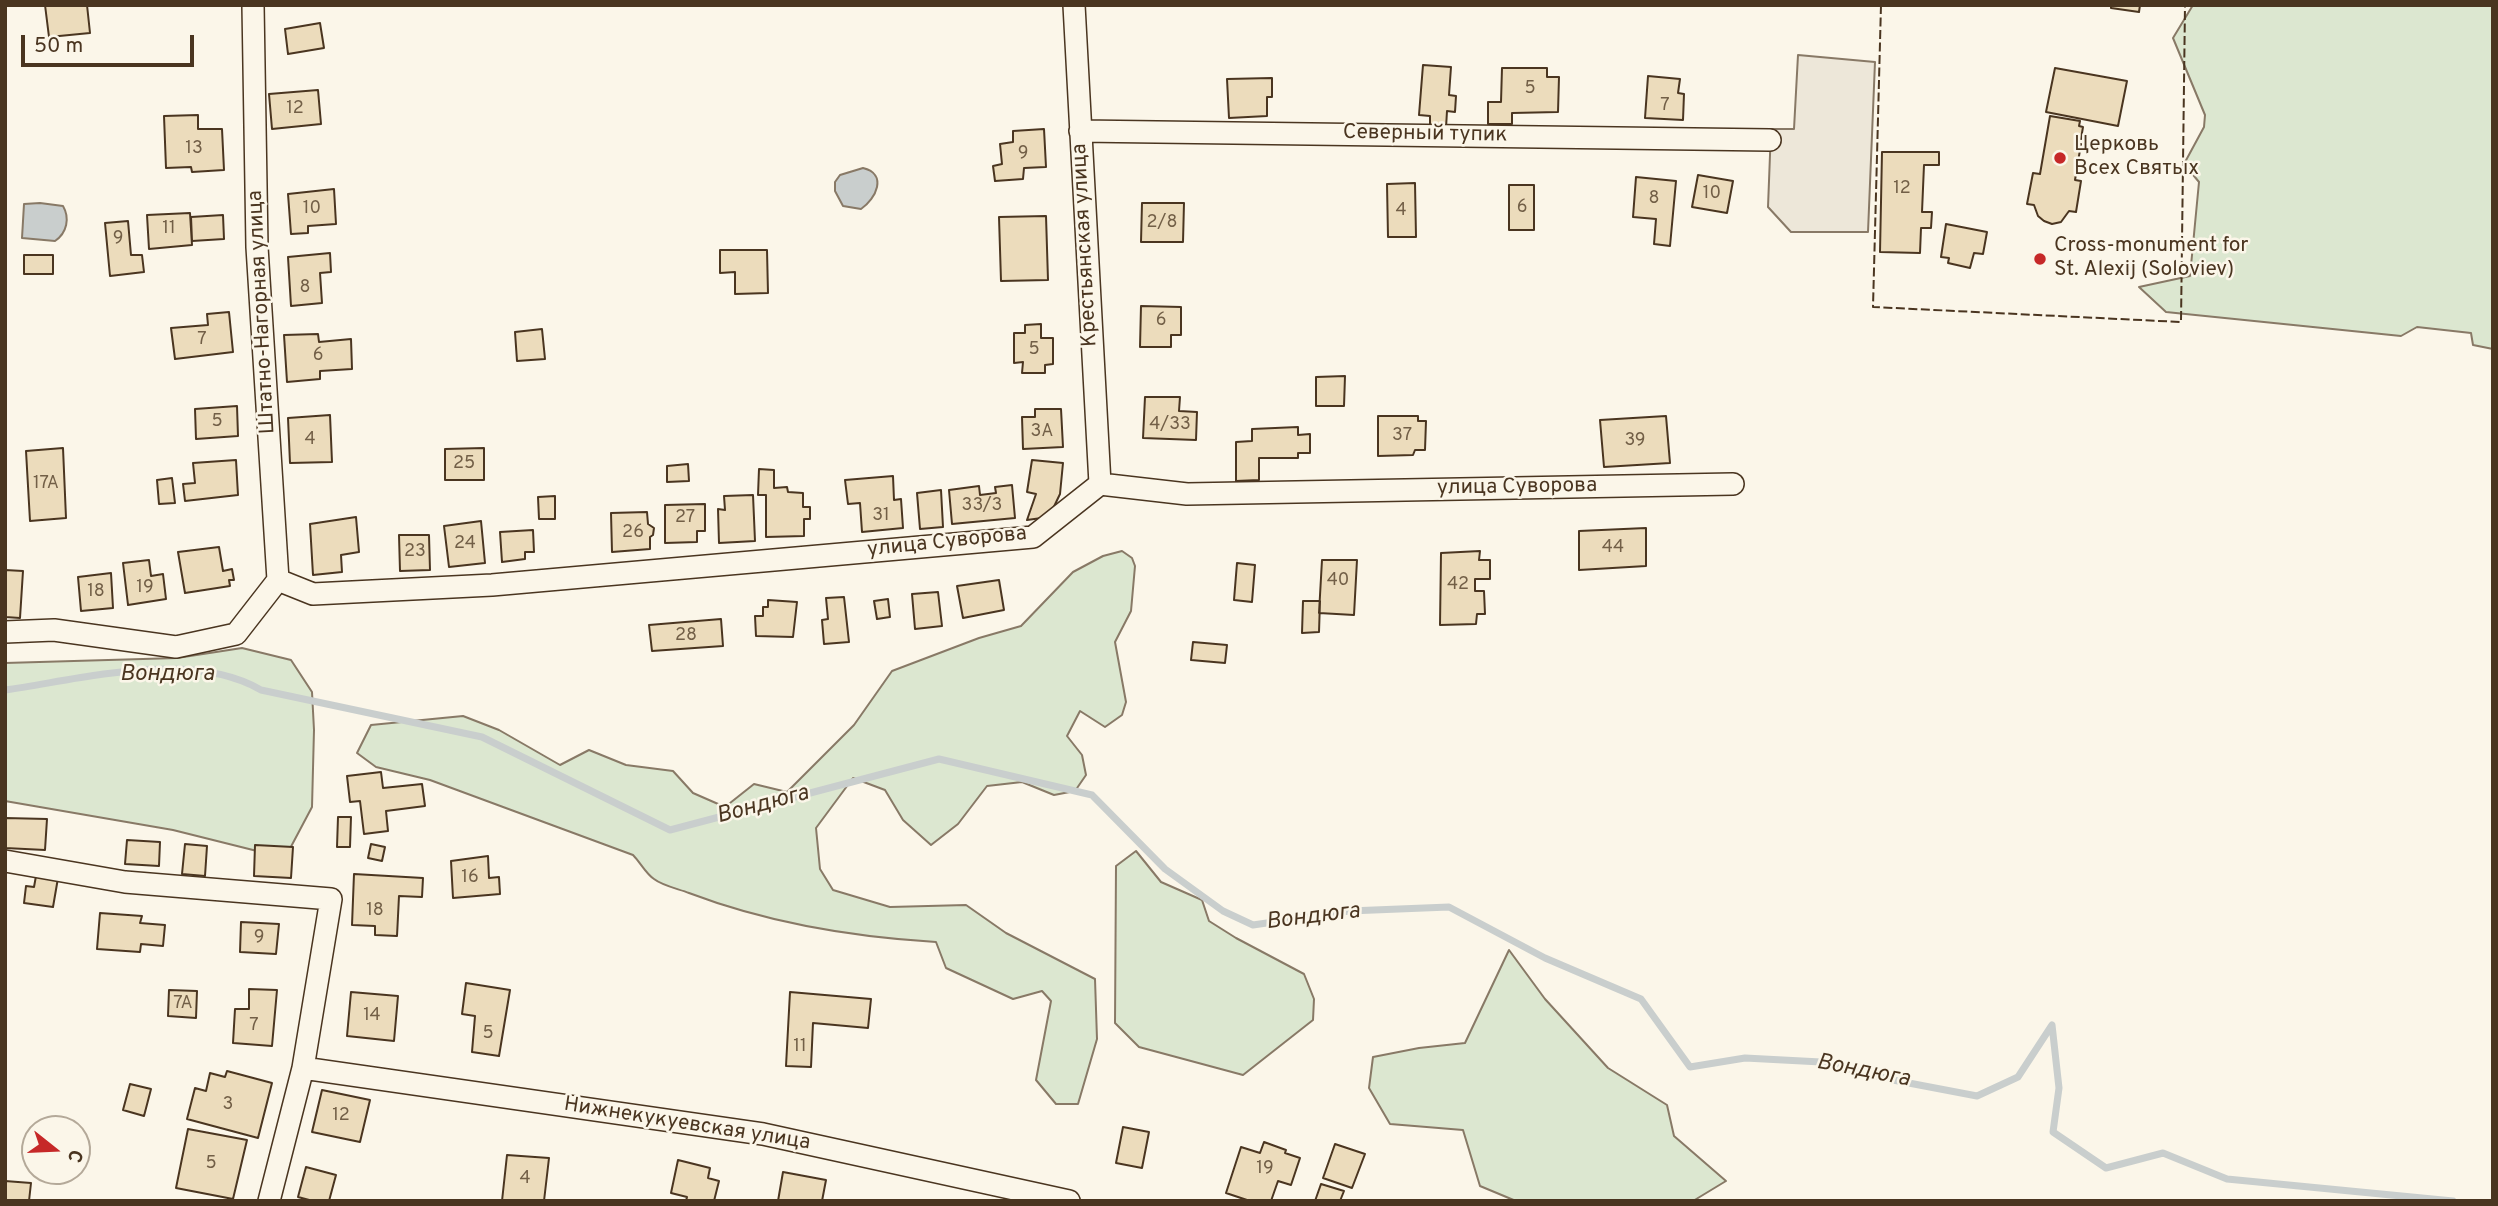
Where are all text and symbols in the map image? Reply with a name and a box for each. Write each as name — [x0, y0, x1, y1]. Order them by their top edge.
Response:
scale bar — [24, 21, 198, 65]
text: 50 m — [34, 33, 83, 60]
house number: 5 — [1524, 78, 1536, 100]
house number: 7 — [1660, 95, 1670, 117]
house number: 12 — [286, 98, 304, 120]
street label: Северный тупик — [1343, 121, 1507, 149]
place label: Церковь Всех Святых — [2074, 133, 2199, 183]
house number: 13 — [185, 138, 203, 160]
house number: 9 — [1018, 143, 1028, 165]
street label: Крестьянская улица — [1068, 143, 1104, 347]
marker: Церковь Всех Святых — [2052, 150, 2068, 166]
house number: 12 — [1893, 178, 1911, 200]
house number: 10 — [1703, 183, 1721, 205]
house number: 8 — [1649, 188, 1659, 210]
street label: Штатно-Нагорная улица — [244, 189, 282, 435]
house number: 6 — [1517, 197, 1527, 219]
house number: 10 — [303, 198, 321, 220]
house number: 4 — [1395, 200, 1407, 222]
house number: 2/8 — [1147, 212, 1177, 234]
house number: 11 — [162, 218, 176, 240]
house number: 9 — [113, 228, 123, 250]
place label: Cross-monument for St. Alexij (Soloviev) — [2054, 234, 2248, 284]
marker: Cross-monument for St. Alexij (Soloviev) — [2032, 251, 2048, 267]
house number: 8 — [300, 277, 310, 299]
house number: 6 — [1156, 310, 1166, 332]
house number: 7 — [197, 329, 207, 351]
house number: 5 — [1028, 339, 1040, 361]
house number: 6 — [313, 345, 323, 367]
house number: 5 — [211, 411, 223, 433]
house number: 4/33 — [1149, 414, 1191, 436]
house number: 3А — [1031, 421, 1053, 443]
house number: 37 — [1392, 425, 1412, 447]
house number: 4 — [304, 429, 316, 451]
house number: 39 — [1624, 430, 1646, 452]
house number: 25 — [453, 453, 475, 475]
house number: 17А — [33, 473, 59, 495]
street label: улица Суворова — [1437, 474, 1597, 502]
house number: 33/3 — [962, 495, 1002, 517]
house number: 31 — [872, 505, 890, 527]
house number: 27 — [675, 507, 695, 529]
house number: 26 — [622, 522, 644, 544]
street label: улица Суворова — [866, 522, 1028, 564]
house number: 24 — [454, 533, 476, 555]
house number: 44 — [1602, 537, 1624, 559]
house number: 23 — [404, 541, 426, 563]
house number: 40 — [1327, 570, 1349, 592]
house number: 42 — [1447, 574, 1469, 596]
house number: 19 — [136, 577, 154, 599]
house number: 18 — [87, 581, 105, 603]
house number: 28 — [675, 625, 697, 647]
water label: Вондюга — [120, 661, 214, 689]
water label: Вондюга — [714, 780, 812, 832]
house number: 16 — [461, 867, 479, 889]
water label: Вондюга — [1264, 899, 1362, 937]
house number: 18 — [366, 900, 384, 922]
house number: 9 — [254, 927, 264, 949]
house number: 7А — [173, 993, 193, 1015]
house number: 14 — [363, 1005, 381, 1027]
house number: 7 — [249, 1015, 259, 1037]
house number: 5 — [482, 1023, 494, 1045]
house number: 11 — [793, 1036, 807, 1058]
water label: Вондюга — [1814, 1049, 1912, 1095]
street label: Нижнекукуевская улица — [562, 1093, 812, 1157]
house number: 3 — [223, 1094, 233, 1116]
house number: 12 — [332, 1105, 350, 1127]
north arrow — [21, 1115, 91, 1185]
text: С — [61, 1146, 87, 1165]
house number: 5 — [205, 1153, 217, 1175]
house number: 19 — [1256, 1158, 1274, 1180]
house number: 4 — [519, 1168, 531, 1190]

